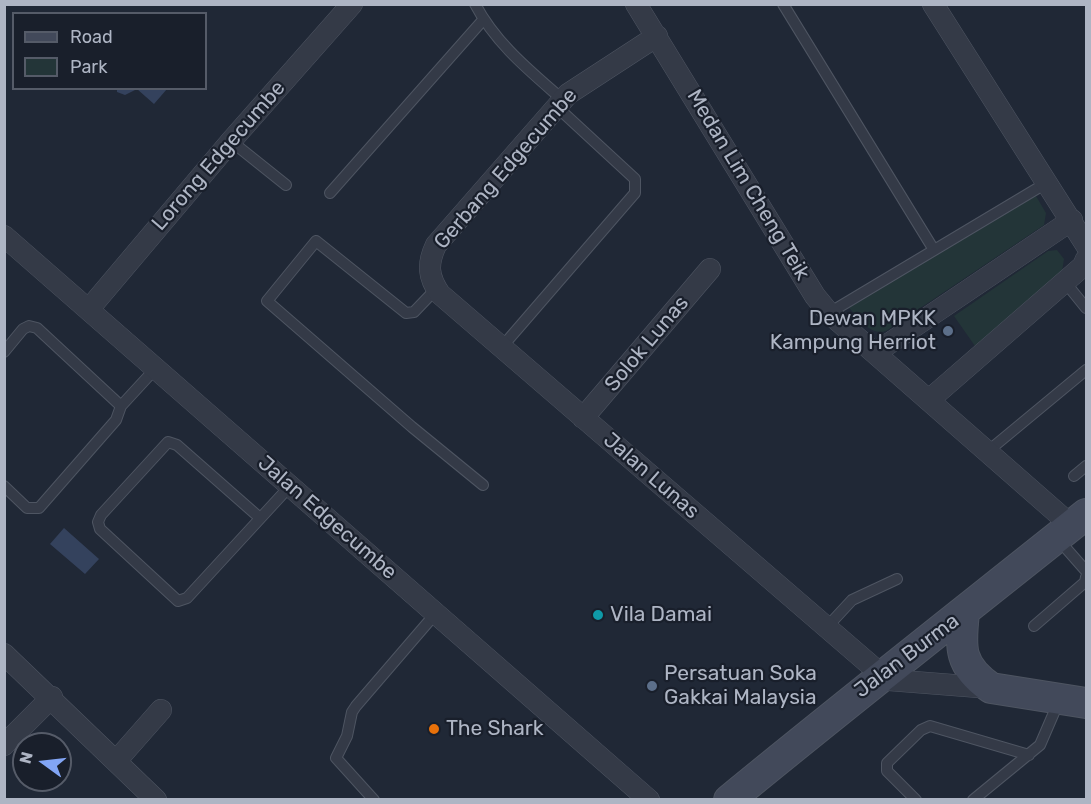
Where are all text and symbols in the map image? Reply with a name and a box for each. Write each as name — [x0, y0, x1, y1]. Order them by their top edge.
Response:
legend — [12, 12, 207, 90]
text: Road — [70, 26, 113, 48]
text: Park — [70, 56, 107, 78]
street label: Lorong Edgecumbe — [147, 76, 291, 236]
street label: Gerbang Edgecumbe — [429, 83, 583, 255]
street label: Medan Lim Cheng Teik — [681, 85, 815, 285]
street label: Solok Lunas — [600, 291, 694, 397]
place label: Dewan MPKK Kampung Herriot — [770, 306, 936, 356]
marker: Dewan MPKK Kampung Herriot — [941, 324, 955, 338]
street label: Jalan Lunas — [598, 428, 704, 524]
street label: Jalan Edgecumbe — [252, 451, 402, 585]
place label: Vila Damai — [610, 602, 712, 628]
marker: Vila Damai — [591, 608, 605, 622]
street label: Jalan Burma — [850, 609, 964, 703]
place label: Persatuan Soka Gakkai Malaysia — [664, 661, 817, 711]
marker: Persatuan Soka Gakkai Malaysia — [645, 679, 659, 693]
place label: The Shark — [446, 716, 544, 742]
marker: The Shark — [427, 722, 441, 736]
north arrow — [12, 732, 72, 792]
text: N — [15, 750, 37, 766]

